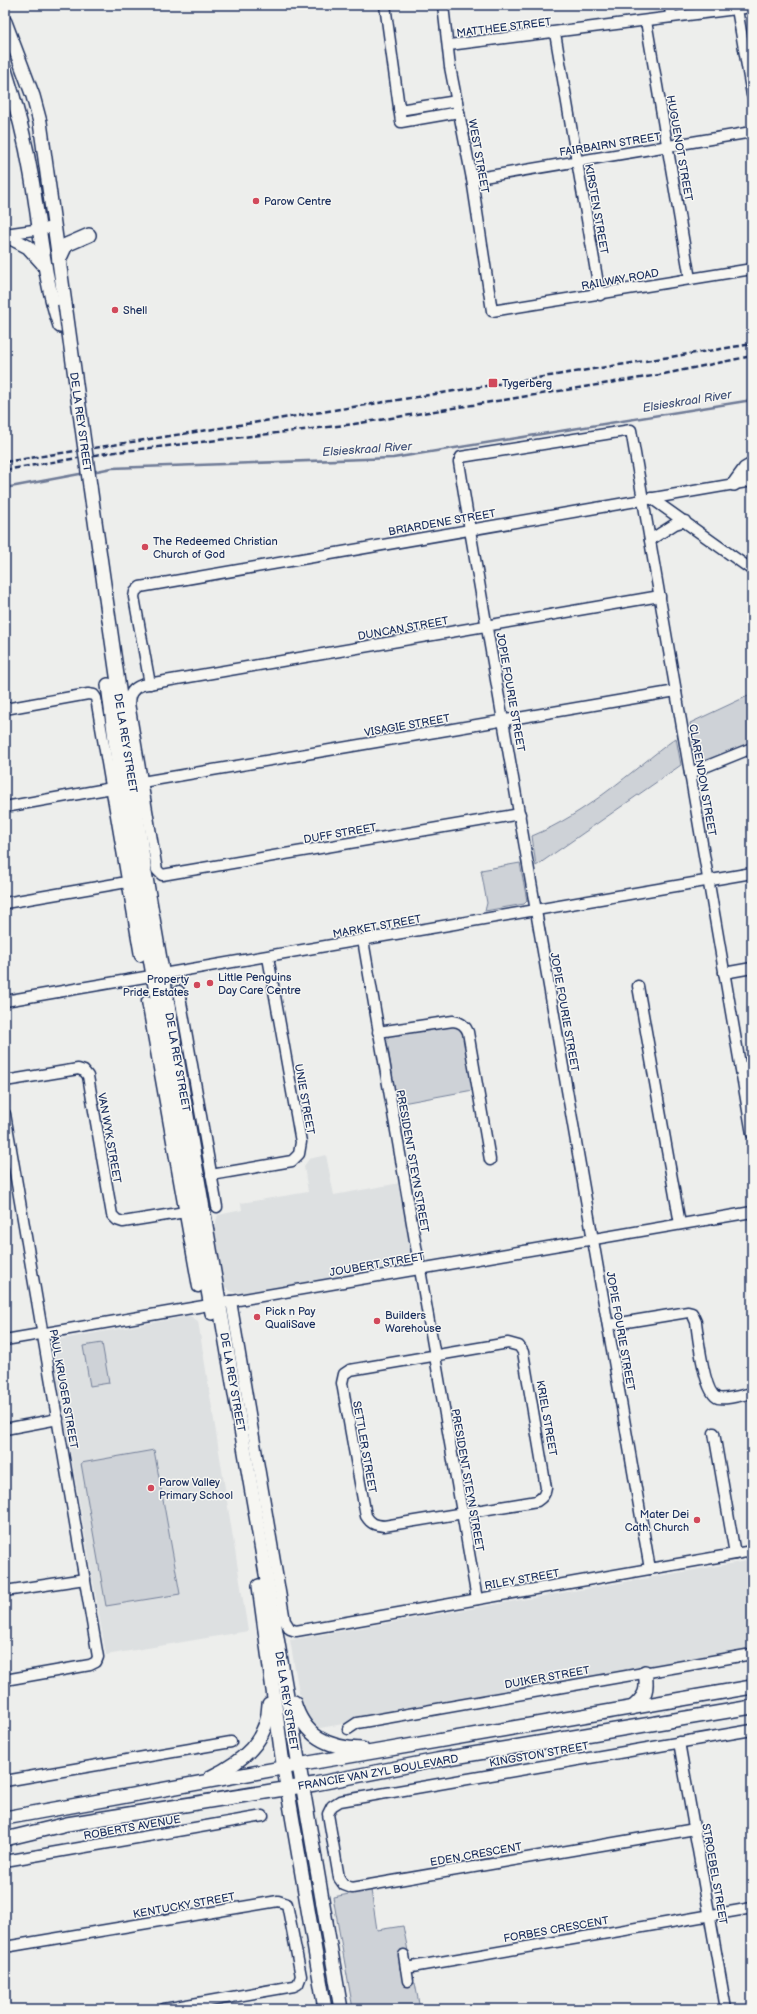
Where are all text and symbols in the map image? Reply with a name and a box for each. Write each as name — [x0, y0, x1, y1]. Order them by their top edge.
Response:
street label: MATTHEE STREET — [456, 15, 553, 40]
street label: HUGUENOT STREET — [664, 94, 695, 202]
street label: WEST STREET — [466, 118, 491, 195]
street label: FAIRBAIRN STREET — [558, 130, 662, 159]
street label: KIRSTEN STREET — [582, 163, 611, 256]
place label: Parow Centre — [264, 195, 332, 208]
marker: Parow Centre — [251, 196, 261, 206]
street label: RAILWAY ROAD — [580, 266, 660, 293]
place label: Shell — [123, 304, 147, 317]
marker: Shell — [110, 305, 120, 315]
street label: DE LA REY STREET — [67, 371, 94, 473]
marker: Tygerberg — [487, 377, 499, 389]
place label: Tygerberg — [502, 377, 552, 390]
water label: Elsieskraal River — [642, 387, 734, 416]
water label: Elsieskraal River — [322, 439, 414, 460]
street label: BRIARDENE STREET — [387, 507, 497, 538]
place label: The Redeemed Christian Church of God — [153, 535, 278, 561]
marker: The Redeemed Christian Church of God — [140, 542, 150, 552]
street label: DUNCAN STREET — [357, 614, 450, 643]
street label: JOPIE FOURIE STREET — [494, 631, 527, 753]
street label: DE LA REY STREET — [111, 692, 140, 794]
street label: VISAGIE STREET — [363, 711, 451, 739]
street label: CLARENDON STREET — [686, 723, 719, 837]
street label: DUFF STREET — [303, 821, 378, 846]
street label: MARKET STREET — [332, 912, 423, 941]
street label: JOPIE FOURIE STREET — [548, 951, 581, 1073]
place label: Little Penguins Day Care Centre — [218, 971, 301, 997]
place label: Property Pride Estates — [123, 973, 190, 999]
marker: Little Penguins Day Care Centre — [205, 978, 215, 988]
marker: Property Pride Estates — [192, 980, 202, 990]
street label: DE LA REY STREET — [162, 1011, 193, 1113]
street label: UNIE STREET — [292, 1063, 317, 1136]
street label: PRESIDENT STEYN STREET — [394, 1089, 432, 1234]
street label: VAN WYK STREET — [95, 1092, 124, 1185]
street label: JOUBERT STREET — [329, 1250, 426, 1279]
street label: JOPIE FOURIE STREET — [604, 1270, 637, 1392]
place label: Pick n Pay QualiSave — [265, 1305, 316, 1331]
place label: Builders Warehouse — [385, 1309, 442, 1335]
marker: Pick n Pay QualiSave — [252, 1312, 262, 1322]
marker: Builders Warehouse — [372, 1316, 382, 1326]
street label: PAUL KRUGER STREET — [47, 1328, 80, 1450]
street label: DE LA REY STREET — [217, 1331, 248, 1433]
street label: KRIEL STREET — [533, 1379, 560, 1457]
street label: SETTLER STREET — [350, 1400, 379, 1495]
street label: PRESIDENT STEYN STREET — [449, 1408, 487, 1553]
place label: Parow Valley Primary School — [159, 1476, 233, 1502]
marker: Parow Valley Primary School — [146, 1483, 156, 1493]
place label: Mater Dei Cath. Church — [625, 1508, 689, 1534]
marker: Mater Dei Cath. Church — [692, 1515, 702, 1525]
street label: RILEY STREET — [484, 1566, 561, 1592]
street label: DE LA REY STREET — [272, 1650, 301, 1752]
street label: DUIKER STREET — [503, 1664, 591, 1691]
street label: KINGSTON STREET — [488, 1739, 590, 1770]
street label: FRANCIE VAN ZYL BOULEVARD — [297, 1752, 459, 1793]
street label: ROBERTS AVENUE — [82, 1813, 182, 1842]
street label: STROEBEL STREET — [699, 1823, 730, 1926]
street label: EDEN CRESCENT — [429, 1840, 524, 1869]
street label: KENTUCKY STREET — [132, 1890, 236, 1921]
street label: FORBES CRESCENT — [502, 1914, 610, 1945]

